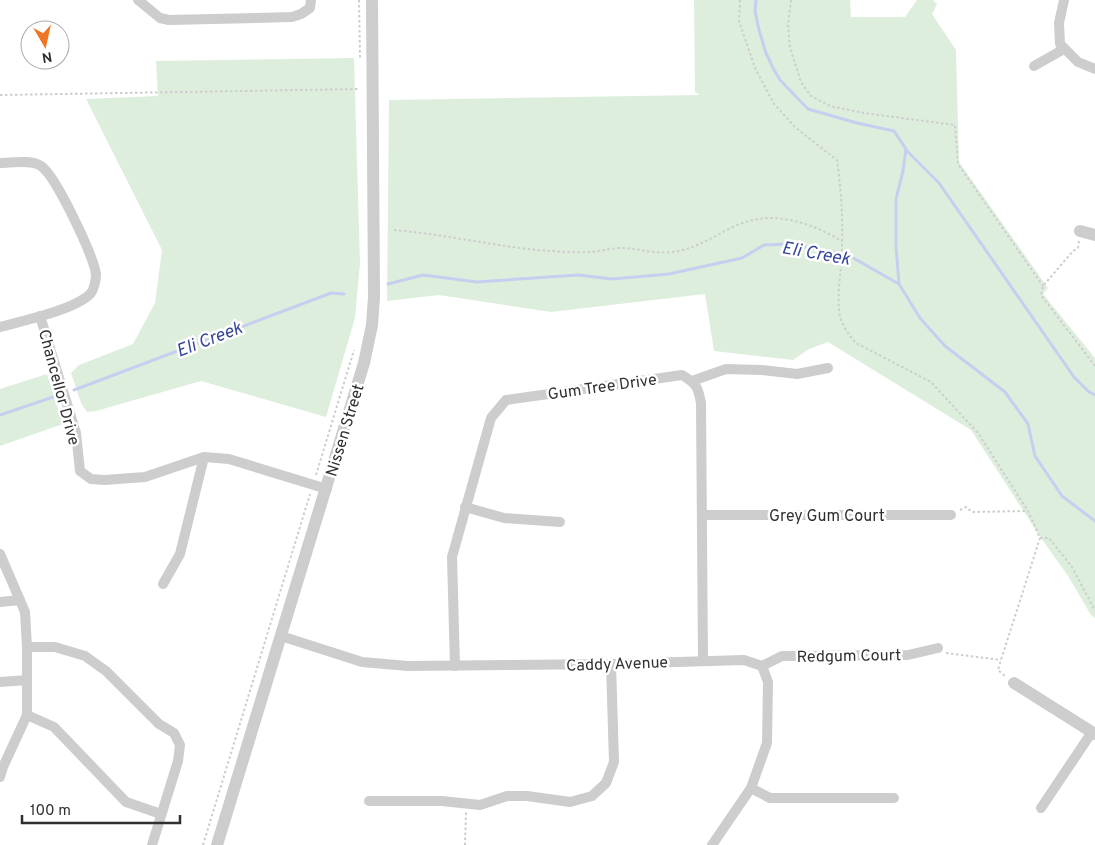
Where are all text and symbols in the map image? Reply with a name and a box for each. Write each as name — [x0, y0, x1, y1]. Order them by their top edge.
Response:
north arrow — [20, 20, 70, 70]
text: N — [40, 47, 53, 66]
water label: Eli Creek — [780, 237, 853, 272]
water label: Eli Creek — [173, 317, 247, 363]
street label: Chancellor Drive — [33, 327, 83, 448]
street label: Gum Tree Drive — [547, 370, 658, 406]
street label: Nissen Street — [322, 382, 369, 479]
street label: Grey Gum Court — [769, 507, 885, 527]
street label: Redgum Court — [797, 646, 901, 668]
street label: Caddy Avenue — [566, 653, 668, 677]
scale bar — [22, 792, 180, 824]
text: 100 m — [30, 802, 71, 821]

